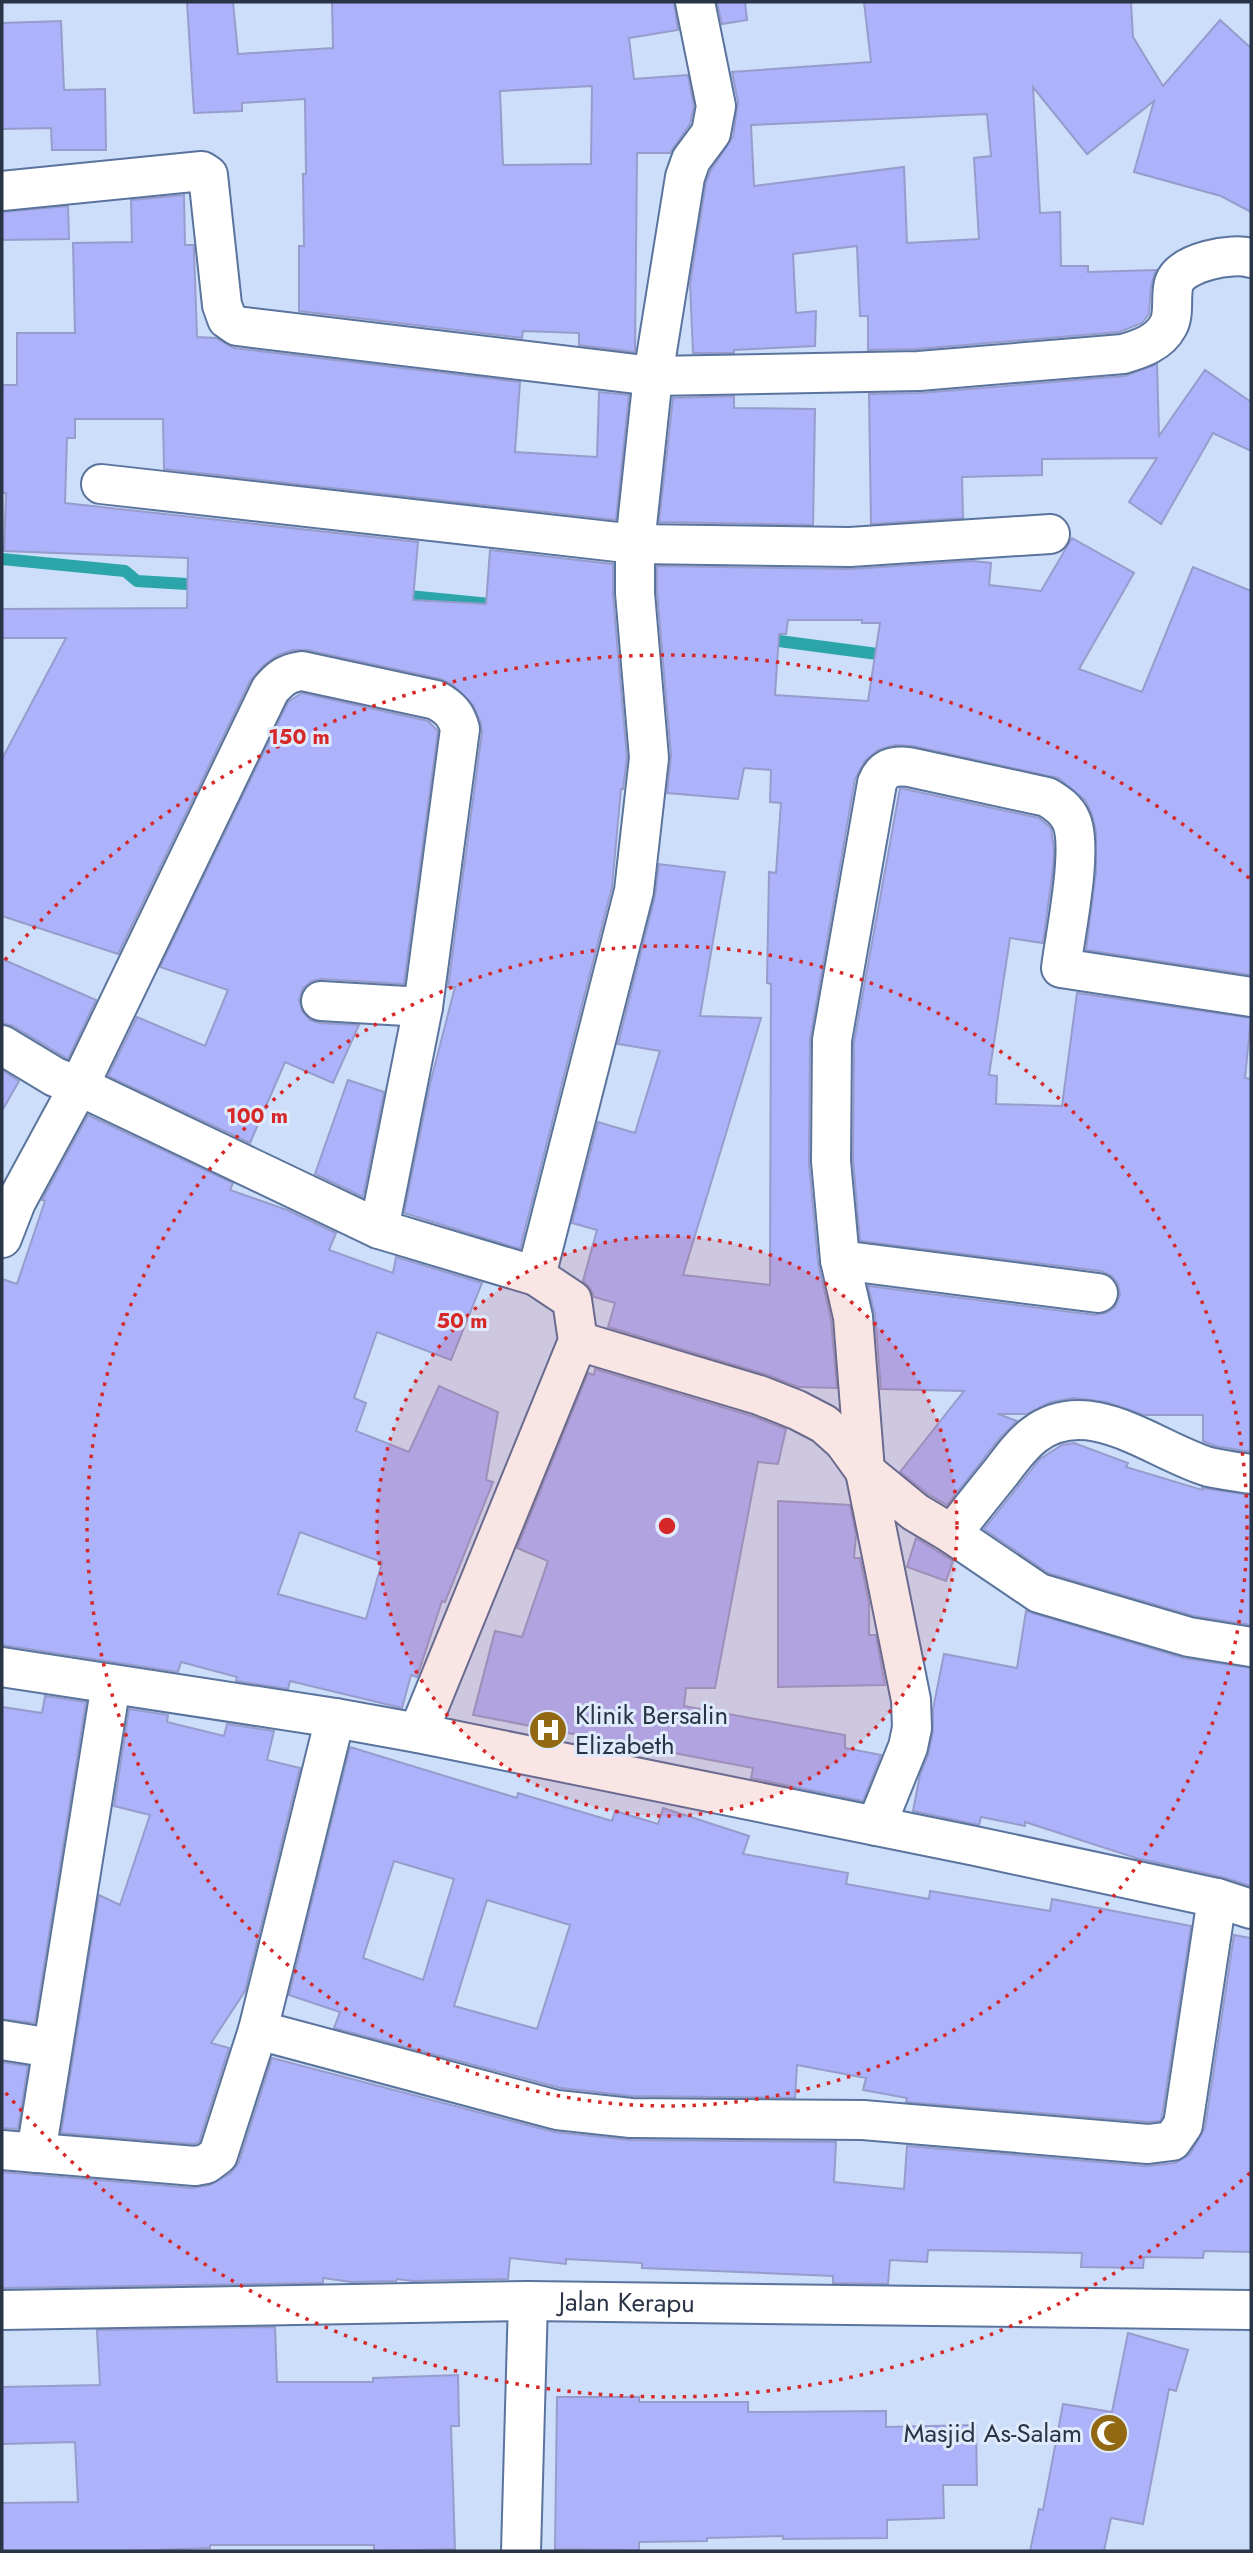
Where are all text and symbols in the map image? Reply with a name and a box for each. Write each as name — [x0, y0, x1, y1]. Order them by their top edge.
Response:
text: 150 m — [268, 722, 330, 752]
text: 100 m — [226, 1101, 288, 1131]
text: 50 m — [437, 1306, 487, 1336]
centre of rings — [655, 1514, 679, 1538]
place label: Klinik Bersalin Elizabeth — [575, 1696, 728, 1764]
hospital icon: Klinik Bersalin Elizabeth — [527, 1709, 569, 1751]
street label: Jalan Kerapu — [556, 2282, 695, 2322]
mosque icon: Masjid As-Salam — [1088, 2412, 1130, 2454]
place label: Masjid As-Salam — [903, 2414, 1082, 2452]

